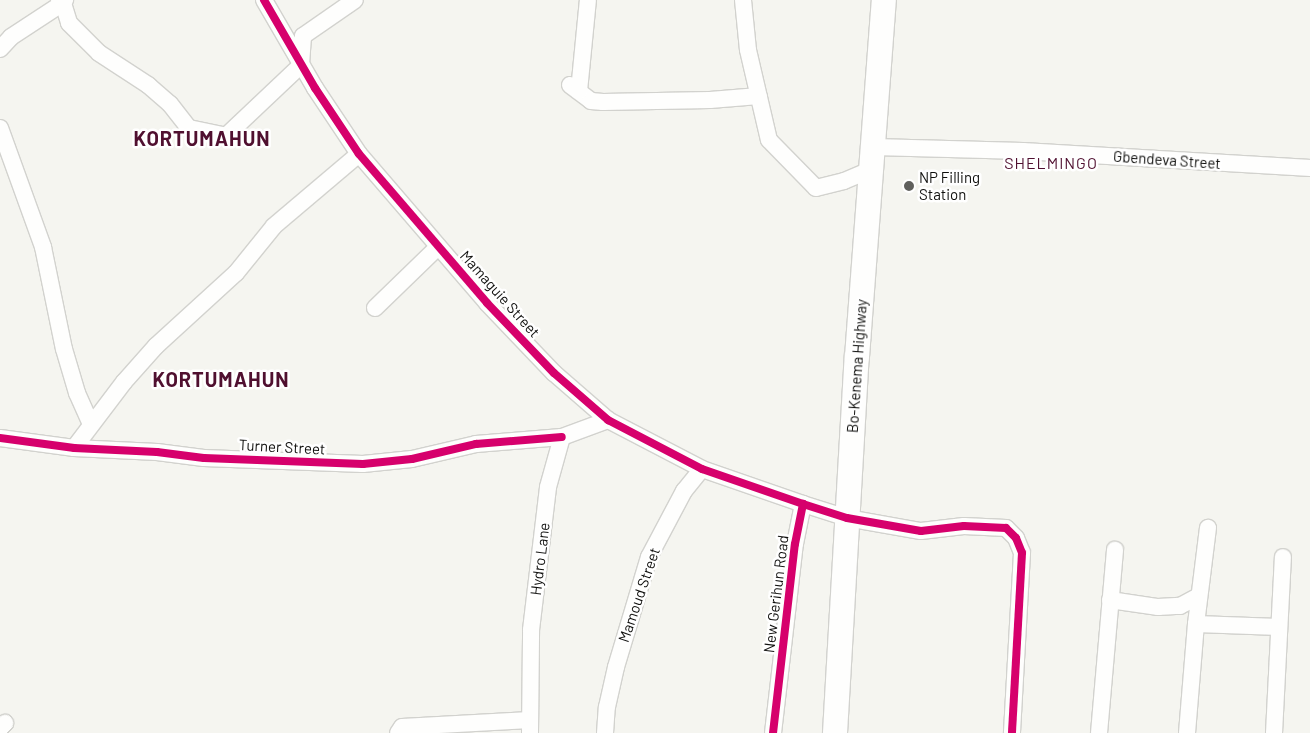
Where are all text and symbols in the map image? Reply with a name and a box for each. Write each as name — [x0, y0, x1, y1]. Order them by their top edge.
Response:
district label: KORTUMAHUN — [132, 126, 272, 150]
street label: Gbendeva Street — [1113, 147, 1221, 173]
district label: SHELMINGO — [1003, 153, 1099, 173]
place label: NP Filling Station — [919, 168, 980, 203]
marker: NP Filling Station — [903, 180, 915, 192]
street label: Mamaguie Street — [456, 247, 544, 341]
street label: Bo-Kenema Highway — [843, 298, 871, 434]
district label: KORTUMAHUN — [151, 367, 291, 391]
street label: Turner Street — [238, 436, 326, 458]
street label: Hydro Lane — [527, 521, 553, 597]
street label: New Gerihun Road — [760, 534, 792, 654]
street label: Mamoud Street — [614, 545, 664, 645]

